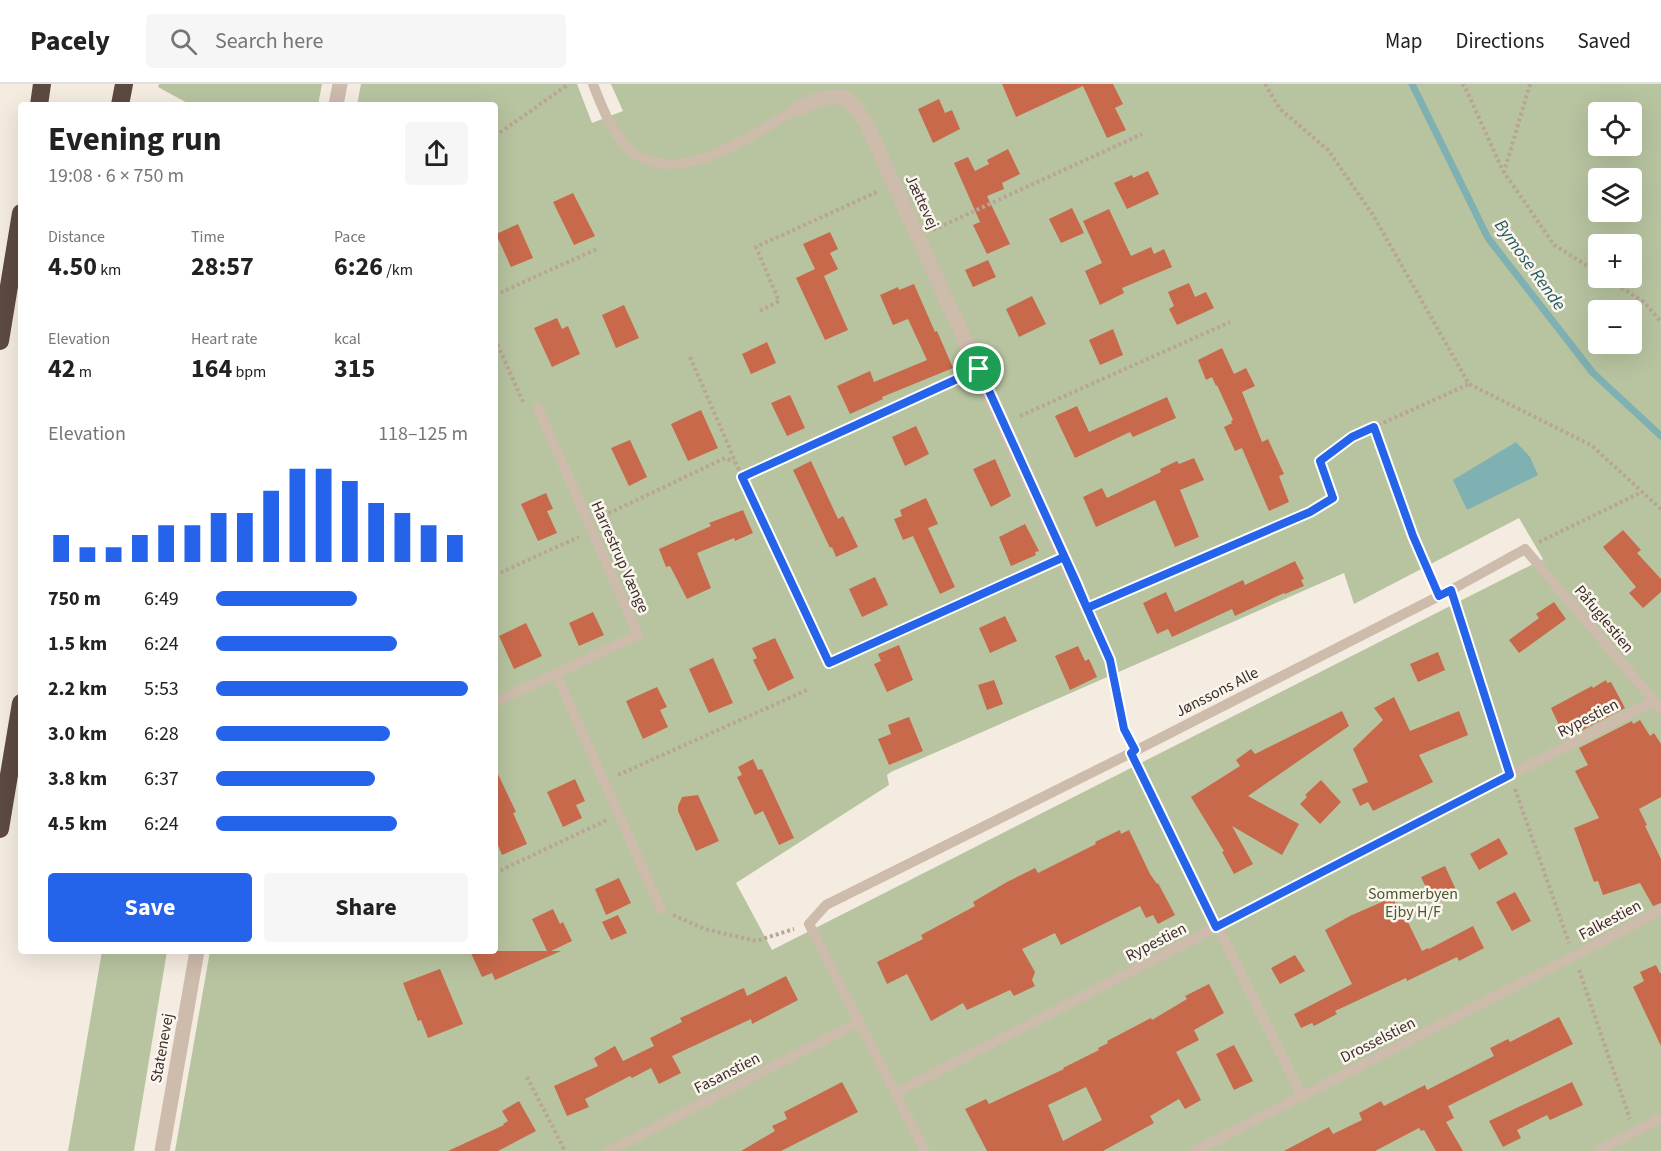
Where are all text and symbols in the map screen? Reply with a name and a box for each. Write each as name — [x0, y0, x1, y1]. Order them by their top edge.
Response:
search box — [146, 14, 566, 68]
text: Pacely — [30, 21, 110, 61]
icon: search — [167, 25, 200, 58]
text: Search here — [215, 25, 323, 57]
text: Map — [1385, 26, 1423, 56]
text: Directions — [1456, 26, 1544, 56]
text: Saved — [1577, 26, 1631, 56]
map controls — [1588, 102, 1642, 354]
button: locate — [1588, 102, 1642, 156]
text: Evening run — [48, 116, 222, 163]
button: share — [405, 122, 468, 185]
text: 19:08 · 6 × 750 m — [48, 162, 184, 190]
button: layers — [1588, 168, 1642, 222]
street label: Jættevej — [900, 171, 944, 233]
water label: Bymose Rende — [1488, 214, 1572, 316]
text: Distance — [48, 226, 105, 248]
text: Time — [191, 226, 225, 248]
text: Pace — [334, 226, 365, 248]
button: + — [1588, 234, 1642, 288]
text: 4.50 — [48, 248, 97, 285]
text: 28:57 — [191, 248, 254, 285]
text: 6:26 — [334, 248, 383, 285]
text: km — [97, 259, 121, 281]
text: /km — [383, 259, 413, 281]
button: − — [1588, 300, 1642, 354]
text: Elevation — [48, 328, 110, 350]
text: Heart rate — [191, 328, 258, 350]
text: kcal — [334, 328, 361, 350]
pin — [953, 343, 1004, 394]
text: 42 — [48, 350, 75, 387]
text: 164 — [191, 350, 232, 387]
text: 315 — [334, 350, 375, 387]
icon: arrive — [962, 352, 995, 385]
text: m — [75, 361, 92, 383]
text: bpm — [232, 361, 266, 383]
text: Elevation — [48, 420, 126, 448]
text: 118–125 m — [378, 420, 468, 448]
street label: Harrestrup Vænge — [585, 498, 655, 617]
street label: Påfuglestien — [1569, 580, 1639, 658]
text: 750 m — [48, 585, 101, 613]
text: 6:49 — [144, 585, 179, 613]
text: 1.5 km — [48, 630, 107, 658]
text: 6:24 — [144, 630, 179, 658]
street label: Jønssons Alle — [1172, 662, 1262, 722]
text: 2.2 km — [48, 675, 107, 703]
text: 5:53 — [144, 675, 179, 703]
street label: Rypestien — [1554, 693, 1622, 743]
text: 3.0 km — [48, 720, 107, 748]
text: 6:28 — [144, 720, 179, 748]
text: 3.8 km — [48, 765, 107, 793]
text: 6:37 — [144, 765, 179, 793]
text: 4.5 km — [48, 810, 107, 838]
text: 6:24 — [144, 810, 179, 838]
button: Save — [48, 873, 252, 942]
button: Share — [264, 873, 468, 942]
park label: Sommerbyen Ejby H/F — [1368, 883, 1458, 923]
street label: Falkestien — [1575, 894, 1645, 946]
street label: Rypestien — [1122, 917, 1190, 967]
street label: Statenevej — [145, 1011, 179, 1085]
street label: Drosselstien — [1337, 1012, 1419, 1068]
street label: Fasanstien — [690, 1047, 764, 1099]

